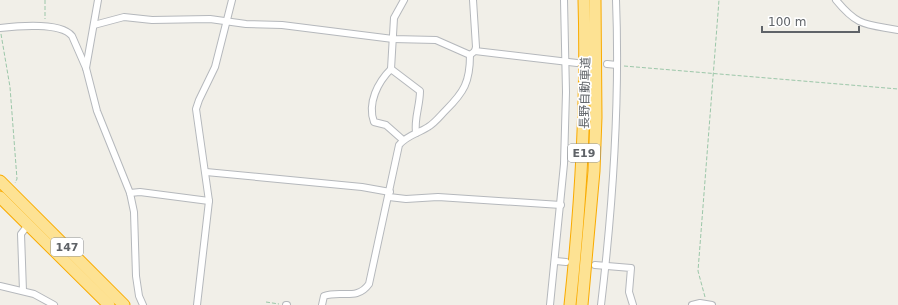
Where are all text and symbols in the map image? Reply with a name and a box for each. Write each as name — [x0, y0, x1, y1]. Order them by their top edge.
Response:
scale bar — [762, 8, 859, 34]
text: 100 m — [768, 15, 806, 29]
street label: 長野自動車道 — [577, 57, 593, 129]
road number: E19 — [568, 144, 600, 162]
road number: 147 — [51, 238, 83, 256]

